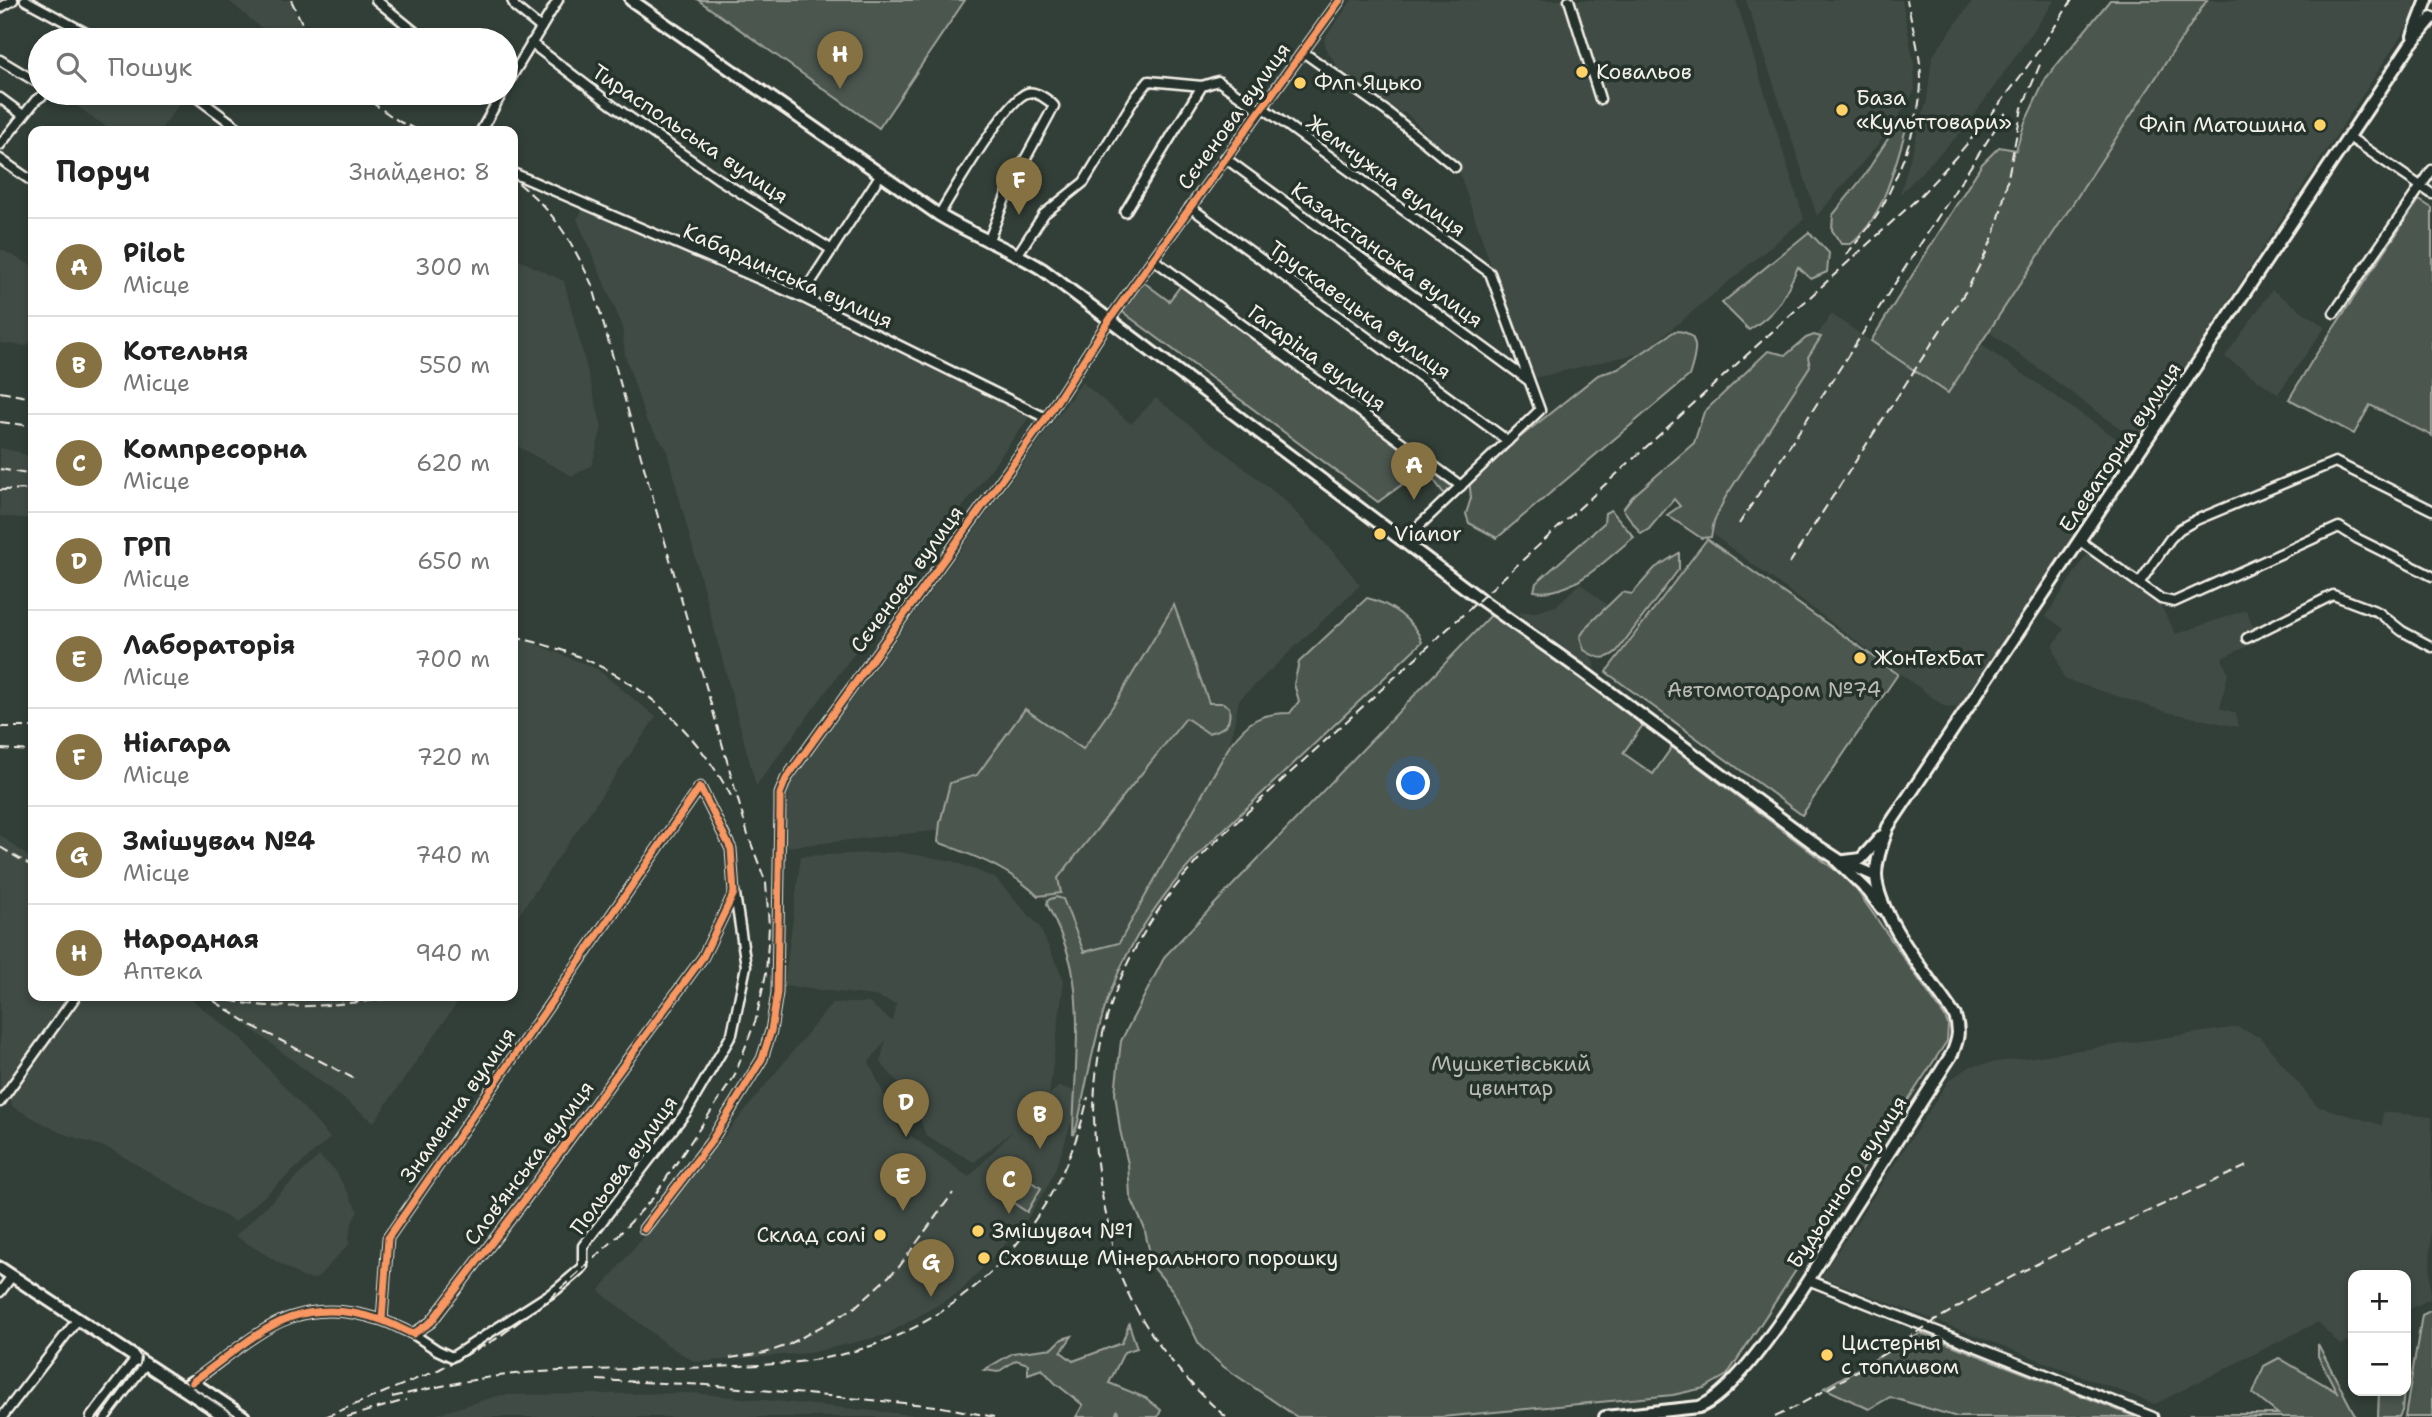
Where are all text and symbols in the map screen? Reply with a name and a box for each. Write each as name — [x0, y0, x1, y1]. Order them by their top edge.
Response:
search box — [28, 28, 518, 105]
pin: H — [817, 31, 863, 89]
street label: Сєченова вулиця — [1171, 37, 1297, 195]
icon: search — [52, 48, 90, 86]
text: Пошук — [108, 49, 192, 84]
street label: Тираспольська вулиця — [586, 58, 794, 210]
place label: Ковальов — [1596, 58, 1692, 86]
marker: Ковальов — [1574, 64, 1590, 80]
place label: Флп Яцько — [1314, 69, 1422, 97]
marker: Флп Яцько — [1292, 75, 1308, 91]
place label: База «Культтовари» — [1856, 84, 2012, 136]
marker: База «Культтовари» — [1834, 102, 1850, 118]
street label: Жемчужна вулиця — [1301, 109, 1471, 243]
place label: Фліп Матошина — [2139, 111, 2306, 139]
marker: Фліп Матошина — [2312, 117, 2328, 133]
text: Поруч — [56, 151, 150, 192]
text: Знайдено: 8 — [349, 157, 490, 187]
pin: F — [996, 157, 1042, 215]
street label: Казахстанська вулиця — [1285, 176, 1489, 334]
street label: Кабардинська вулиця — [679, 217, 897, 335]
street label: Трускавецька вулиця — [1263, 234, 1457, 386]
text: Pilot — [123, 235, 185, 270]
text: A — [70, 252, 88, 282]
text: 300 m — [415, 252, 490, 282]
text: Місце — [123, 270, 190, 300]
street label: Гагаріна вулиця — [1242, 298, 1392, 418]
text: Котельня — [123, 333, 248, 368]
text: B — [72, 350, 86, 380]
text: 550 m — [419, 350, 490, 380]
street label: Елеваторна вулиця — [2053, 356, 2187, 538]
text: Місце — [123, 368, 190, 398]
text: Компресорна — [123, 431, 307, 466]
pin: A — [1391, 442, 1437, 500]
text: C — [72, 448, 86, 478]
text: 620 m — [416, 448, 490, 478]
text: Місце — [123, 466, 190, 496]
street label: Сєченова вулиця — [844, 500, 970, 658]
place label: Vianor — [1394, 520, 1462, 548]
marker: Vianor — [1372, 526, 1388, 542]
text: ГРП — [123, 529, 171, 564]
text: D — [71, 546, 87, 576]
text: 650 m — [417, 546, 490, 576]
text: Місце — [123, 564, 190, 594]
text: Лабораторія — [123, 627, 295, 662]
text: E — [71, 644, 87, 674]
text: 700 m — [415, 644, 490, 674]
place label: ЖонТехБат — [1874, 644, 1984, 672]
marker: ЖонТехБат — [1852, 650, 1868, 666]
text: Місце — [123, 662, 190, 692]
park label: Автомотодром №74 — [1667, 676, 1881, 704]
text: Ніагара — [123, 725, 230, 760]
text: F — [72, 742, 86, 772]
text: 720 m — [417, 742, 490, 772]
text: Місце — [123, 760, 190, 790]
your location — [1396, 766, 1430, 800]
text: Змішувач №4 — [123, 823, 315, 858]
text: G — [70, 840, 88, 870]
text: 740 m — [415, 840, 490, 870]
text: Місце — [123, 858, 190, 888]
text: Народная — [123, 921, 259, 956]
text: H — [71, 938, 87, 968]
text: 940 m — [415, 938, 490, 968]
text: Аптека — [123, 956, 203, 986]
street label: Знаменна вулиця — [394, 1022, 522, 1188]
park label: Мушкетівський цвинтар — [1431, 1050, 1591, 1102]
street label: Слов’янська вулиця — [458, 1075, 600, 1251]
pin: D — [883, 1079, 929, 1137]
street label: Польова вулиця — [564, 1090, 684, 1240]
street label: Будьонного вулиця — [1781, 1090, 1913, 1274]
pin: B — [1017, 1091, 1063, 1149]
pin: E — [880, 1153, 926, 1211]
pin: C — [986, 1156, 1032, 1214]
place label: Змішувач №1 — [992, 1217, 1133, 1245]
place label: Склад солі — [756, 1221, 866, 1249]
marker: Змішувач №1 — [970, 1223, 986, 1239]
marker: Склад солі — [872, 1227, 888, 1243]
pin: G — [908, 1239, 954, 1297]
place label: Сховище Мінерального порошку — [998, 1244, 1338, 1272]
marker: Сховище Мінерального порошку — [976, 1250, 992, 1266]
map controls — [2348, 1270, 2411, 1396]
button: + — [2348, 1270, 2411, 1333]
place label: Цистерны с топливом — [1841, 1329, 1959, 1381]
button: − — [2348, 1333, 2411, 1396]
marker: Цистерны с топливом — [1819, 1347, 1835, 1363]

